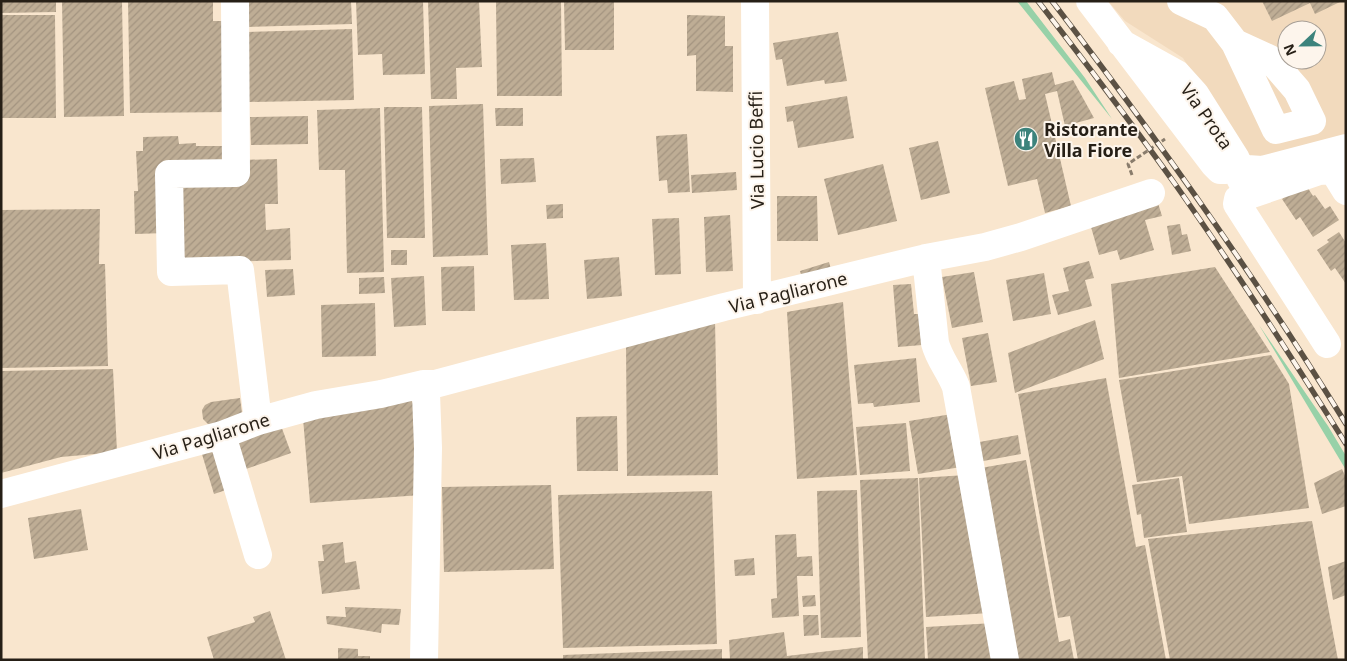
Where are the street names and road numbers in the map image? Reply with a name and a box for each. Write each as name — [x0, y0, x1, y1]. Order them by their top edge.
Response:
street label: Via Prota — [1175, 78, 1239, 154]
street label: Via Lucio Beffi — [743, 91, 769, 209]
street label: Via Pagliarone — [726, 266, 850, 318]
street label: Via Pagliarone — [150, 407, 272, 465]

